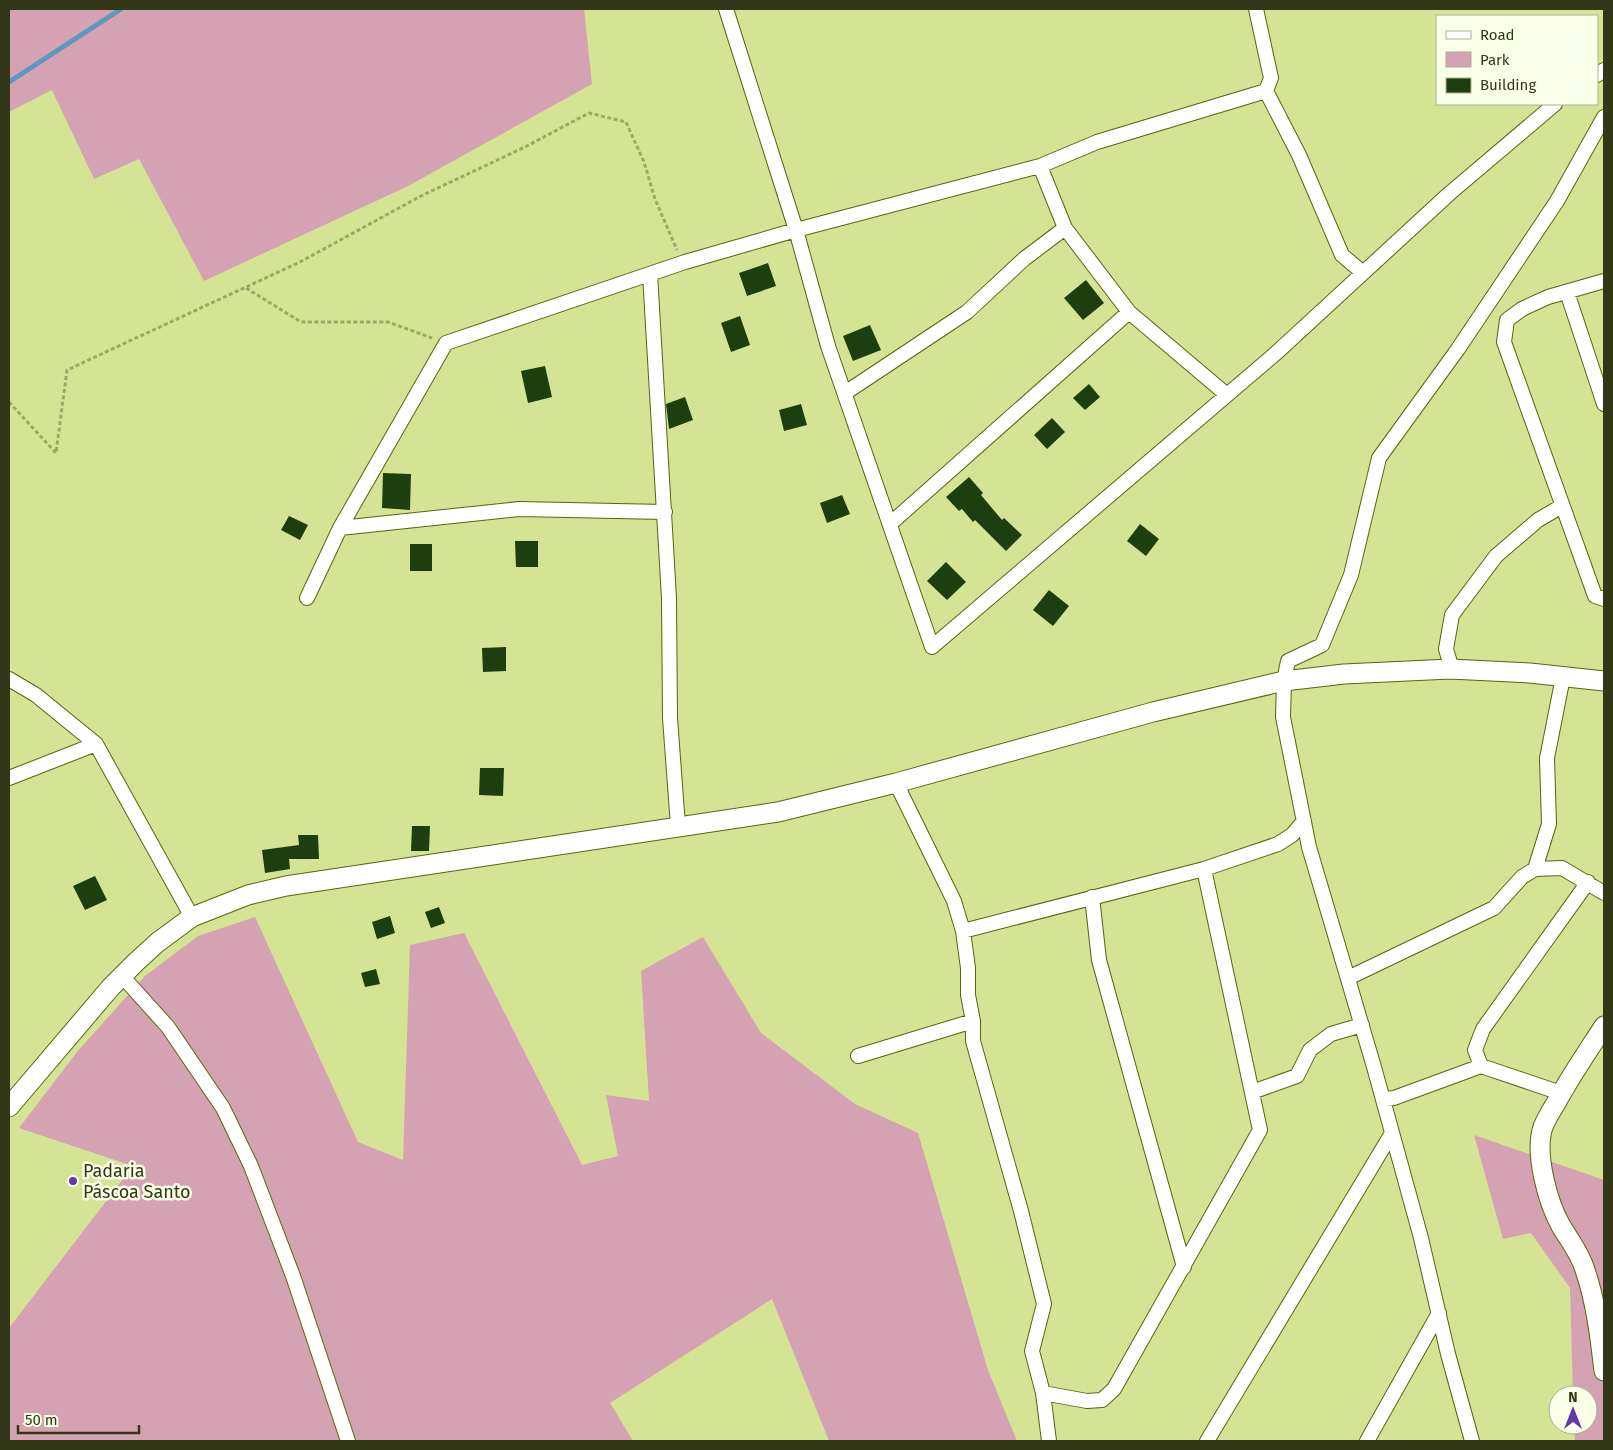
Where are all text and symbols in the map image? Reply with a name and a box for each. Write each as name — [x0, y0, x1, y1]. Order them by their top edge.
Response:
legend — [1436, 15, 1598, 105]
text: Road — [1480, 26, 1515, 44]
text: Park — [1480, 51, 1510, 69]
text: Building — [1480, 76, 1536, 94]
place label: Padaria Páscoa Santo — [83, 1160, 191, 1203]
marker: Padaria Páscoa Santo — [67, 1175, 79, 1187]
north arrow — [1548, 1385, 1598, 1435]
text: N — [1568, 1389, 1578, 1406]
scale bar — [18, 1402, 139, 1434]
text: 50 m — [25, 1411, 58, 1429]

